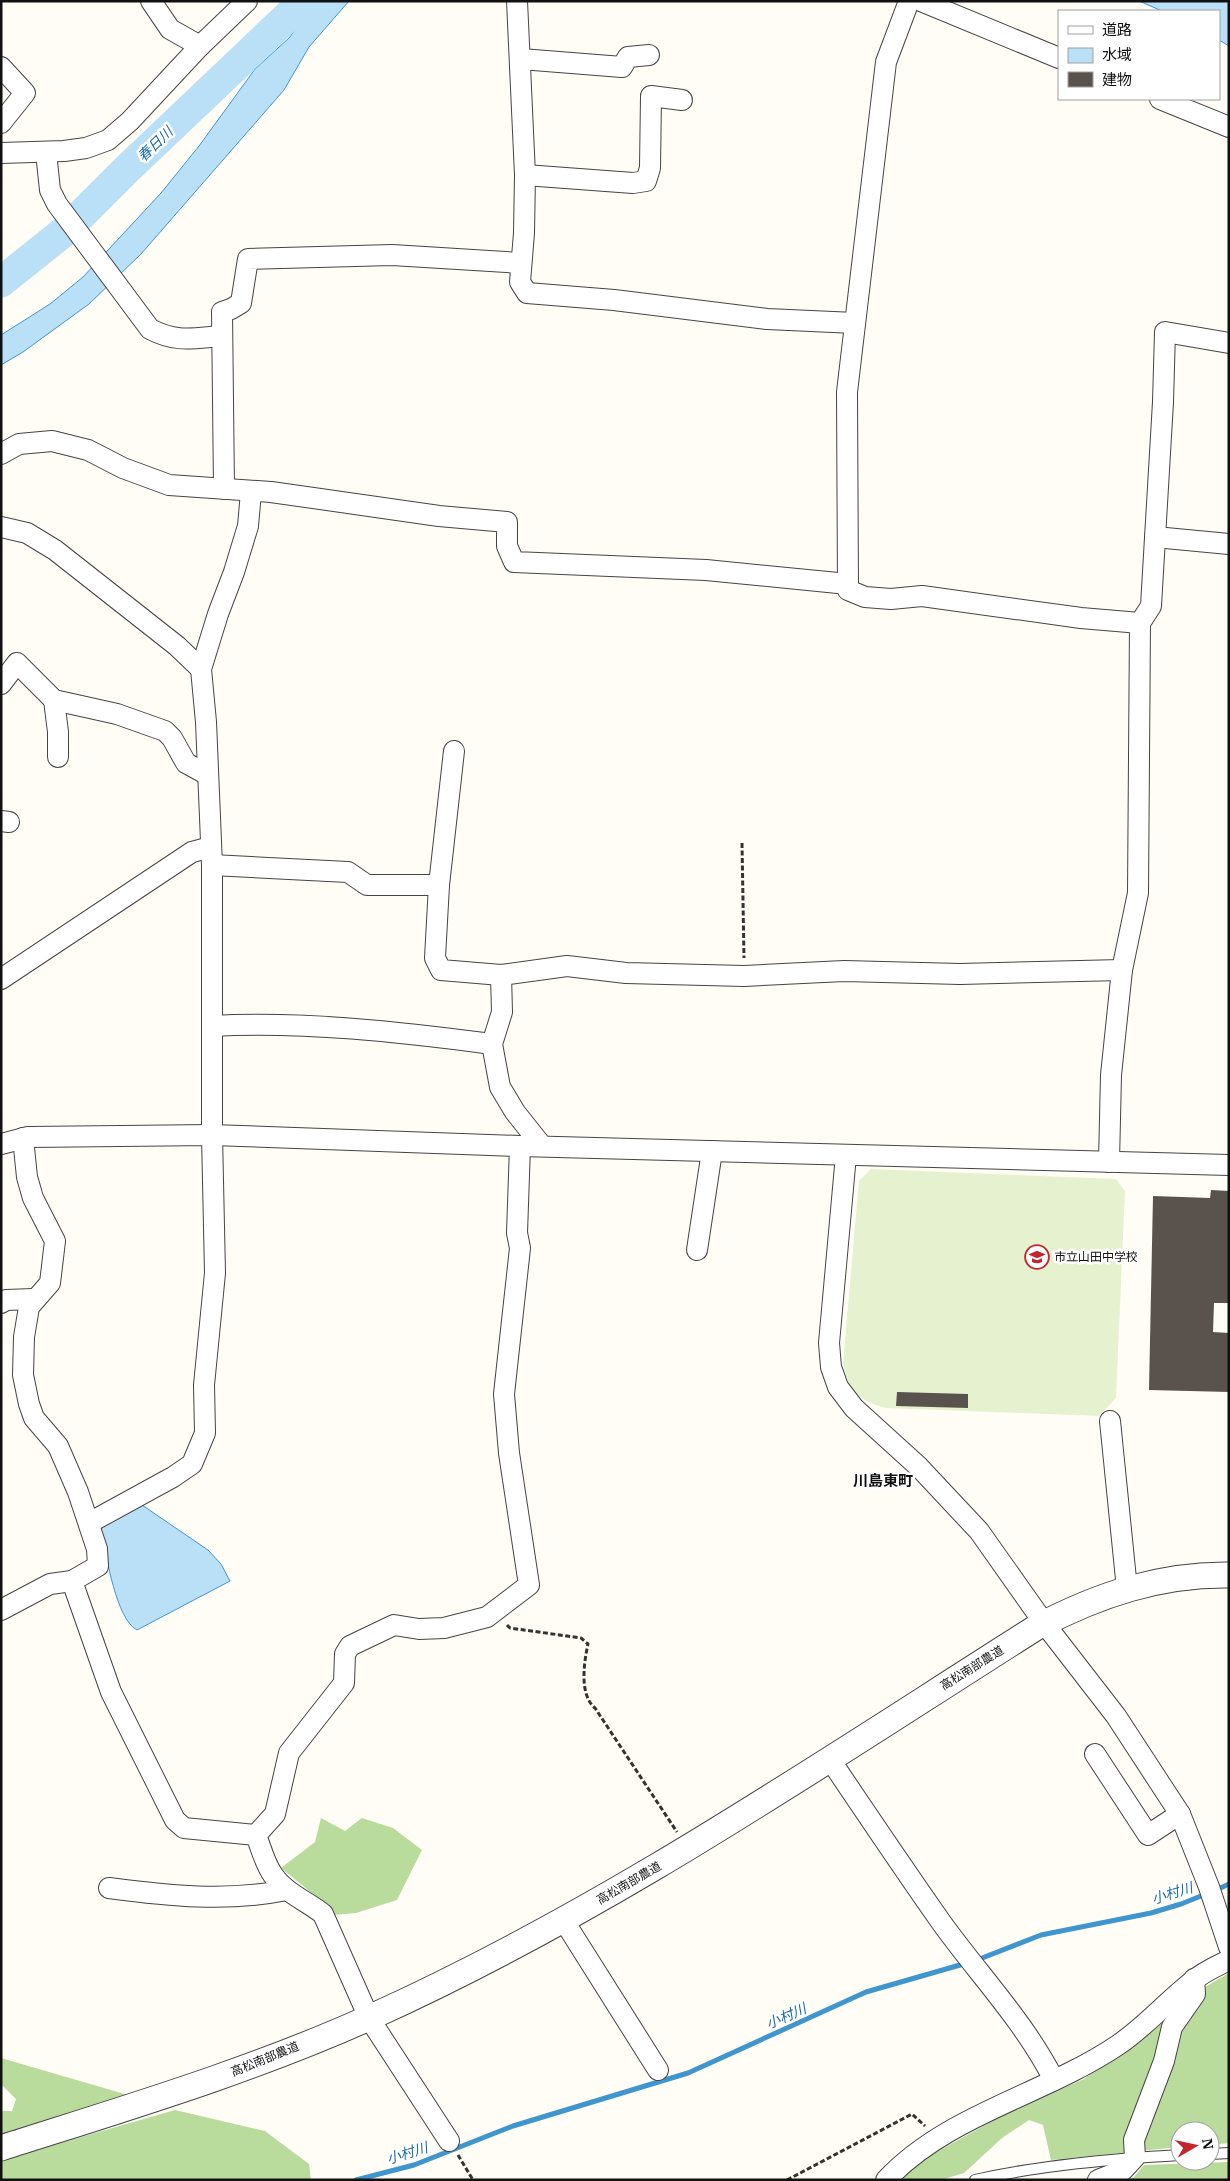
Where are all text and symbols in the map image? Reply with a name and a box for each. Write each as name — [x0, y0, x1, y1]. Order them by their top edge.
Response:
legend — [1058, 10, 1220, 100]
text: 道路 — [1102, 20, 1132, 39]
text: 水域 — [1102, 45, 1132, 64]
text: 建物 — [1102, 70, 1132, 89]
water label: 春日川 — [134, 122, 178, 165]
school or university icon: 市立山田中学校 — [1024, 1244, 1050, 1270]
place label: 市立山田中学校 — [1054, 1249, 1138, 1264]
district label: 川島東町 — [853, 1471, 913, 1490]
street label: 高松南部農道 — [937, 1642, 1006, 1693]
street label: 高松南部農道 — [594, 1858, 664, 1907]
water label: 小村川 — [1149, 1878, 1197, 1908]
water label: 小村川 — [763, 1998, 811, 2033]
street label: 高松南部農道 — [229, 2038, 301, 2079]
north arrow — [1170, 2121, 1220, 2171]
text: N — [1198, 2137, 1218, 2151]
water label: 小村川 — [384, 2138, 432, 2168]

